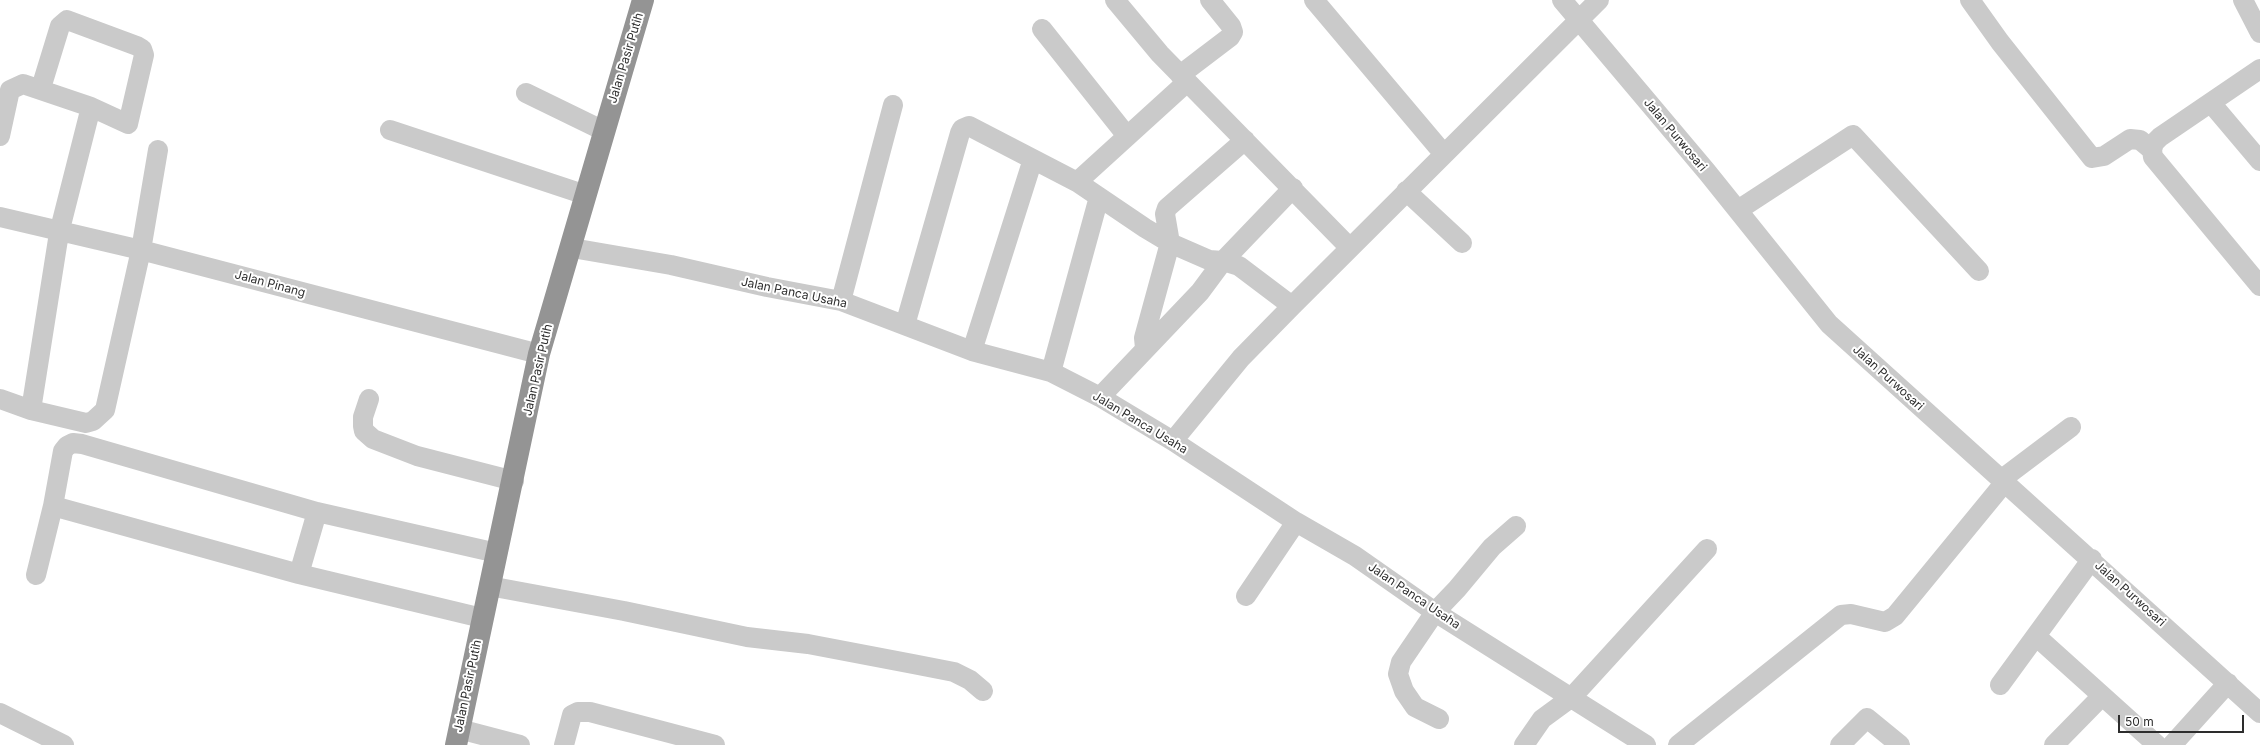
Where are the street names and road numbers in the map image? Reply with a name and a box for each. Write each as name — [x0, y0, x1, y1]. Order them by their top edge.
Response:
street label: Jalan Pasir Putih — [605, 11, 647, 105]
street label: Jalan Purwosari — [1640, 96, 1710, 174]
street label: Jalan Pinang — [233, 268, 307, 300]
street label: Jalan Panca Usaha — [740, 275, 848, 311]
street label: Jalan Pasir Putih — [520, 323, 556, 417]
street label: Jalan Purwosari — [1850, 342, 1926, 414]
street label: Jalan Panca Usaha — [1090, 389, 1190, 457]
street label: Jalan Purwosari — [2092, 558, 2168, 630]
street label: Jalan Panca Usaha — [1365, 560, 1463, 632]
street label: Jalan Pasir Putih — [451, 639, 485, 733]

